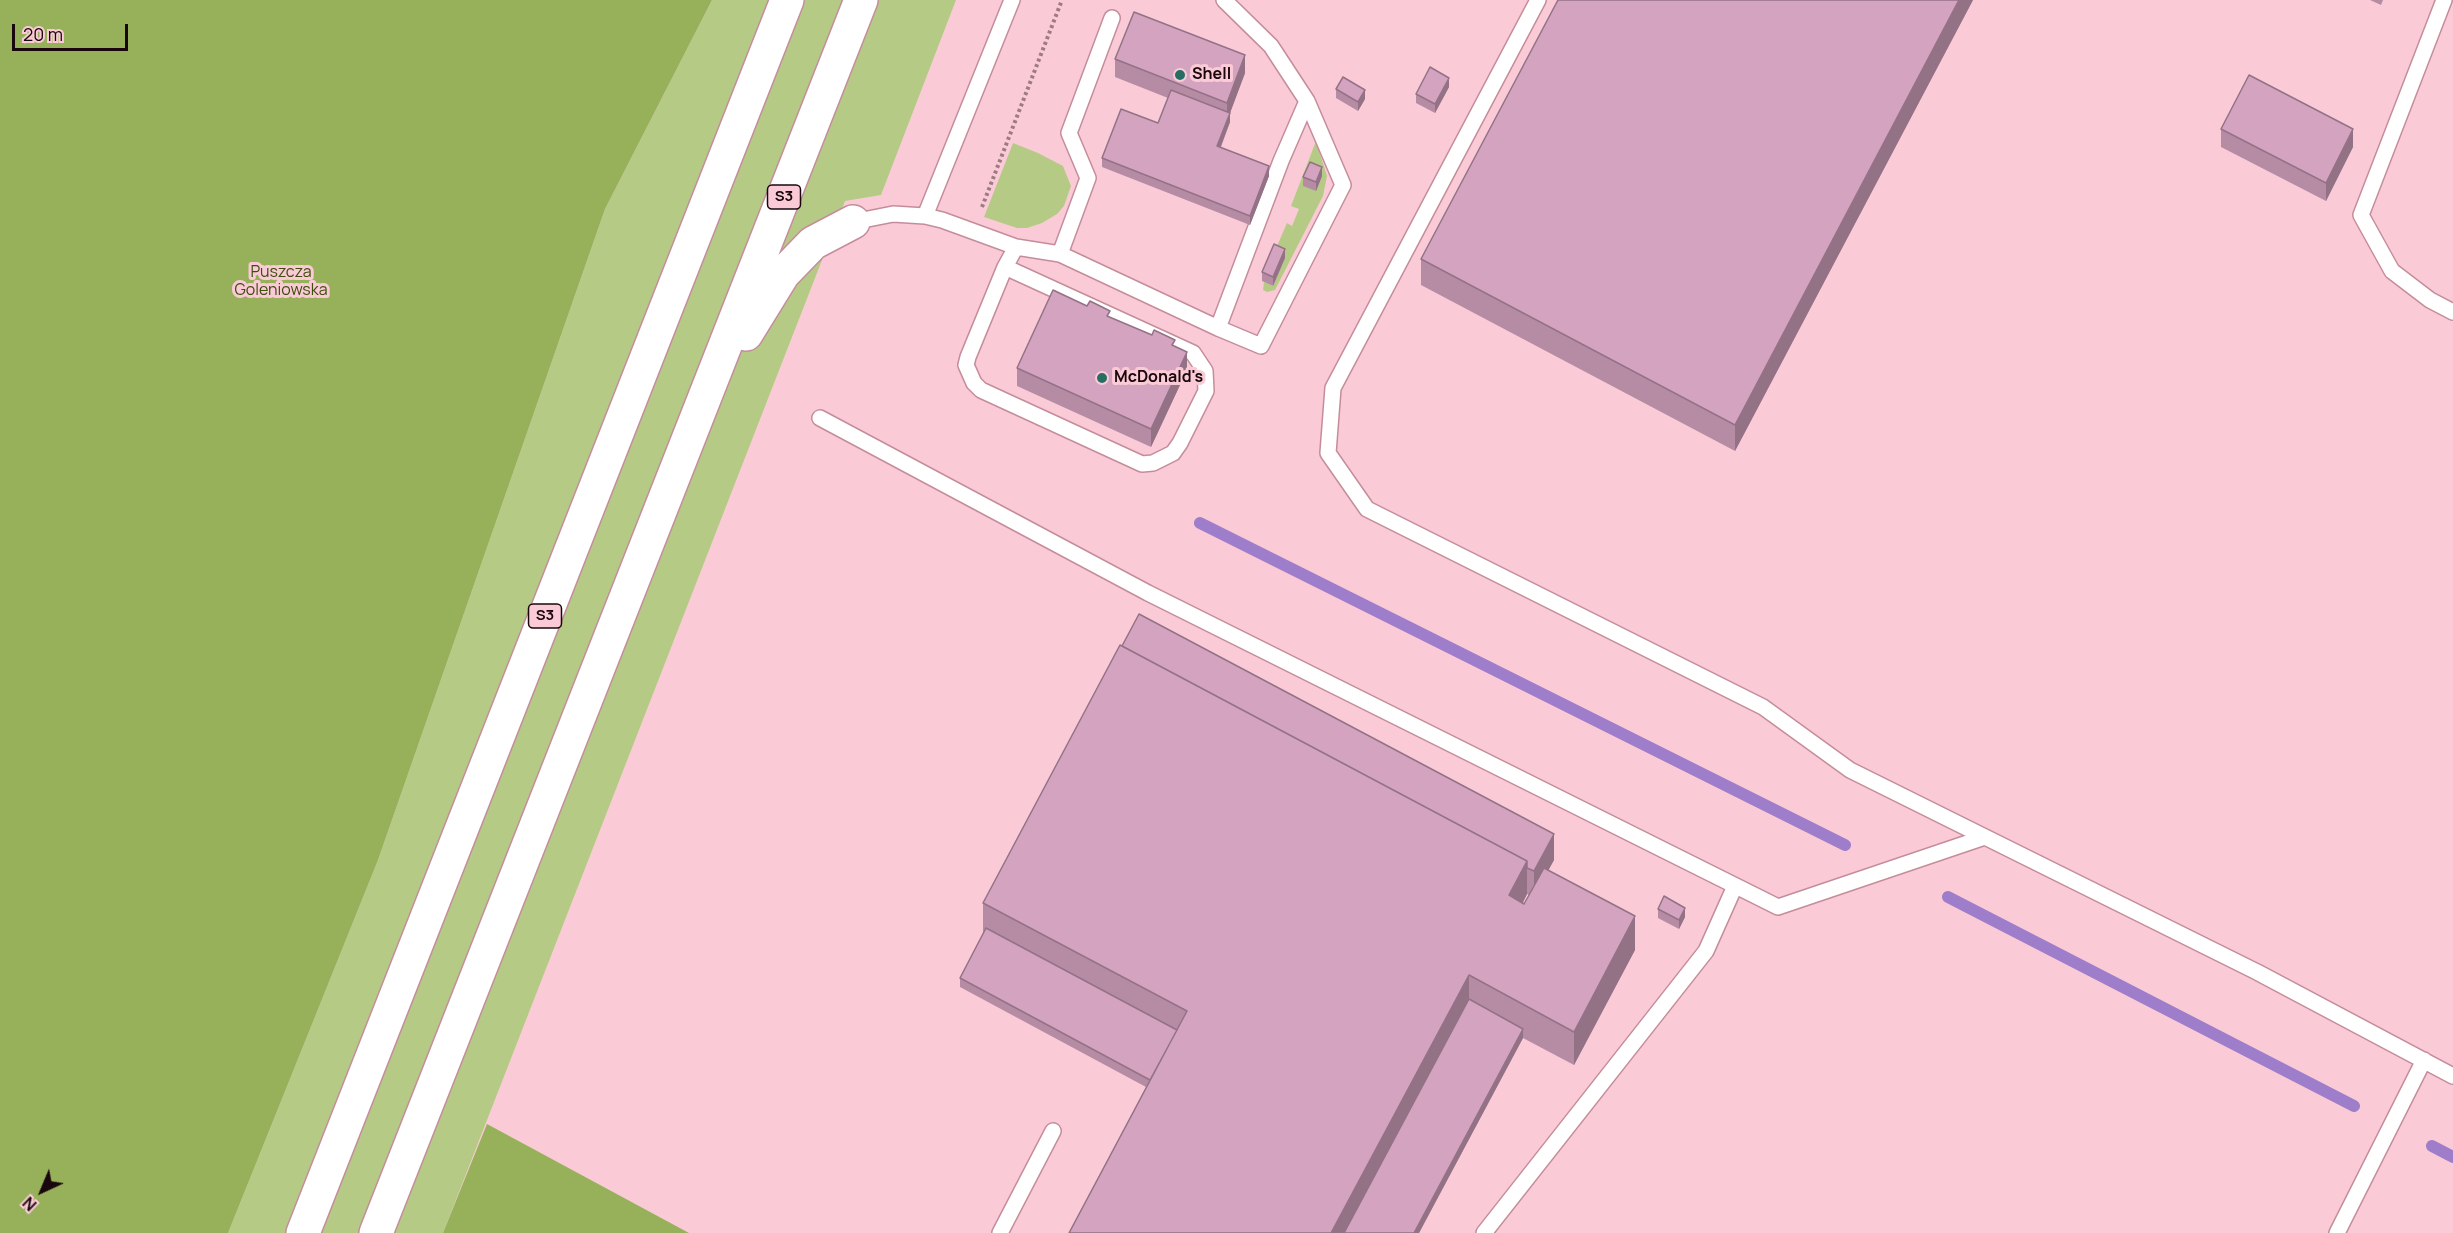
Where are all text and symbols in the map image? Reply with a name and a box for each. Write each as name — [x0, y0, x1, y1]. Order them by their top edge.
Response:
scale bar — [15, 12, 130, 50]
text: 20 m — [23, 22, 63, 46]
place label: Shell — [1192, 65, 1231, 85]
marker: Shell — [1173, 68, 1187, 82]
road number: S3 — [768, 185, 800, 209]
park label: Puszcza Goleniowska — [234, 263, 328, 301]
place label: McDonald's — [1114, 368, 1203, 388]
marker: McDonald's — [1095, 371, 1109, 385]
road number: S3 — [528, 604, 562, 628]
north arrow — [12, 1161, 72, 1221]
text: N — [18, 1192, 41, 1216]

